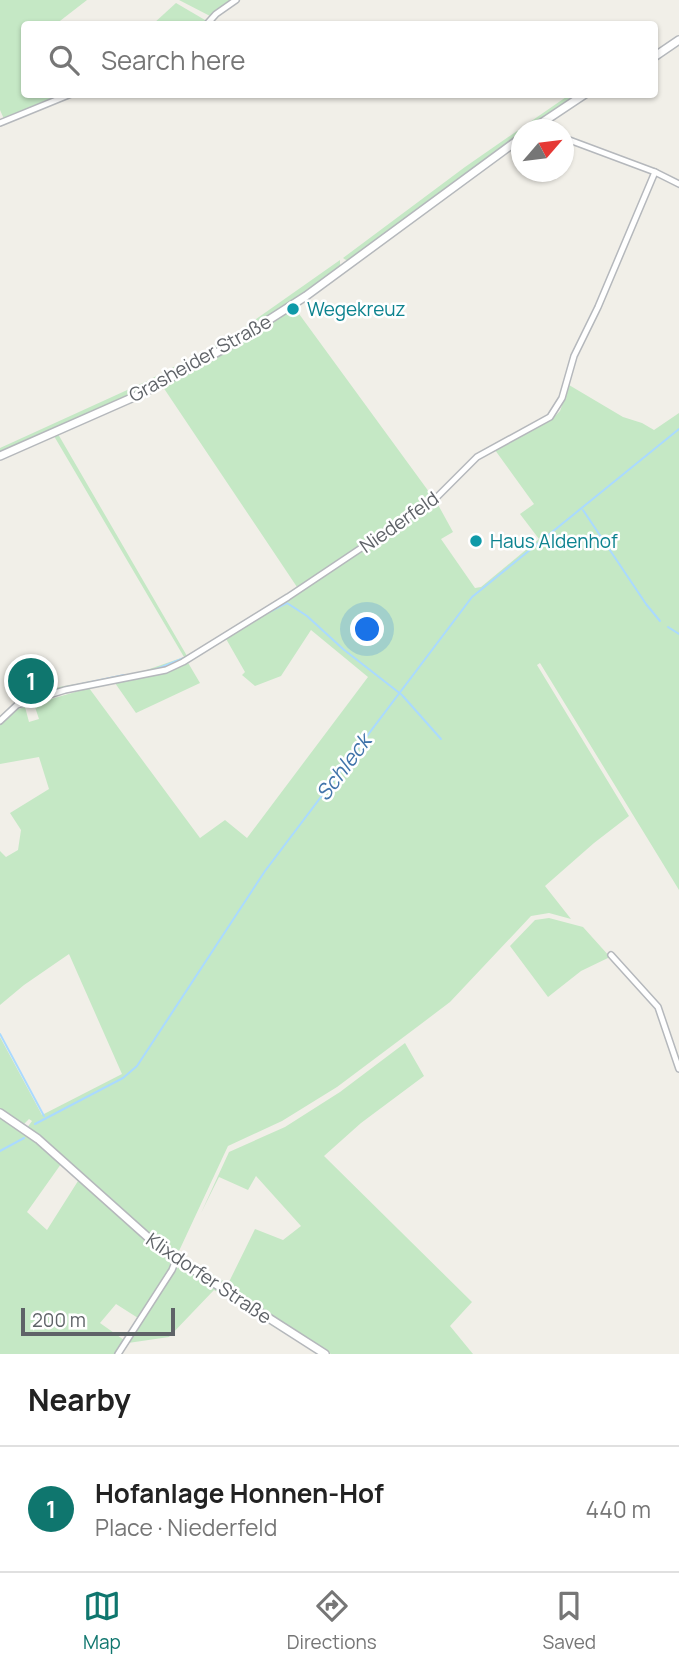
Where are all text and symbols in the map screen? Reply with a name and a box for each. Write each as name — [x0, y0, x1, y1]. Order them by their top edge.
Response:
search box — [21, 21, 658, 98]
icon: search — [45, 41, 83, 79]
text: Search here — [101, 42, 246, 78]
north arrow — [511, 119, 574, 182]
place label: Wegekreuz — [307, 296, 406, 322]
marker: Wegekreuz — [285, 301, 301, 317]
street label: Grasheider Straße — [124, 308, 276, 408]
street label: Niederfeld — [354, 485, 444, 559]
place label: Haus Aldenhof — [490, 528, 618, 554]
marker: Haus Aldenhof — [468, 533, 484, 549]
your location — [350, 612, 384, 646]
pin: 1 — [8, 655, 54, 707]
water label: Schleck — [309, 726, 379, 806]
street label: Klixdorfer Straße — [141, 1226, 277, 1330]
scale bar — [21, 1305, 175, 1337]
text: 200 m — [32, 1307, 86, 1333]
text: Nearby — [28, 1379, 131, 1420]
text: Hofanlage Honnen-Hof — [95, 1475, 384, 1511]
text: 1 — [46, 1493, 56, 1525]
text: 440 m — [586, 1493, 651, 1525]
text: Place · Niederfeld — [95, 1511, 277, 1543]
tab: Map — [83, 1587, 121, 1655]
tab: Directions — [287, 1587, 377, 1655]
tab: Saved — [543, 1587, 596, 1655]

